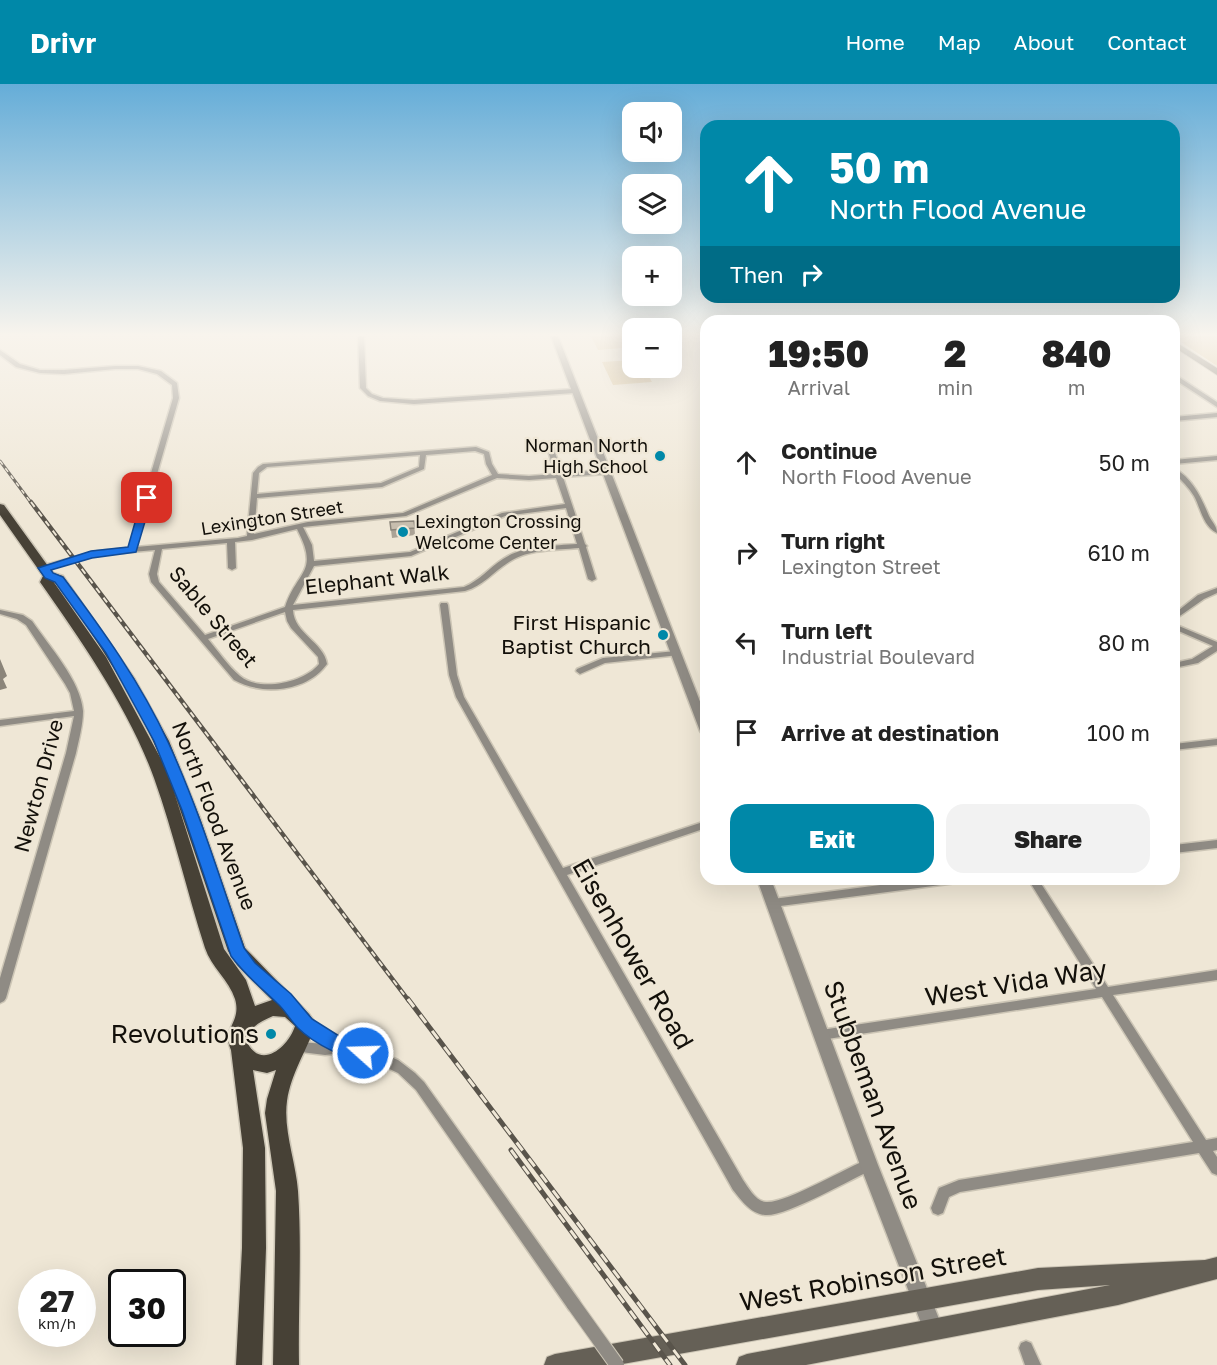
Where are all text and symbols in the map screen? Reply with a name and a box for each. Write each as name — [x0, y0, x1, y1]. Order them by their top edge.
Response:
text: Drivr — [30, 26, 96, 59]
text: Home — [845, 29, 905, 55]
text: Map — [938, 29, 981, 55]
text: About — [1014, 29, 1074, 55]
text: Contact — [1107, 29, 1187, 55]
map controls — [622, 102, 682, 378]
button: sound — [622, 102, 682, 162]
text: 50 m — [829, 142, 929, 192]
icon: ahead — [730, 144, 808, 222]
button: layers — [622, 174, 682, 234]
text: North Flood Avenue — [829, 193, 1086, 225]
button: + — [622, 246, 682, 306]
icon: right — [795, 258, 828, 291]
text: Then — [730, 261, 783, 288]
button: − — [622, 318, 682, 378]
text: 19:50 — [768, 332, 869, 375]
text: 2 — [944, 332, 966, 375]
text: 840 — [1041, 332, 1112, 375]
text: Arrival — [787, 375, 850, 399]
text: min — [938, 375, 973, 399]
text: m — [1068, 375, 1085, 399]
place label: Norman North High School — [525, 434, 648, 477]
text: Continue — [781, 437, 877, 464]
icon: ahead — [730, 446, 763, 479]
marker: Norman North High School — [653, 449, 667, 463]
text: 50 m — [1099, 449, 1150, 476]
text: North Flood Avenue — [781, 464, 972, 488]
pin — [121, 472, 172, 523]
icon: arrive — [130, 481, 163, 514]
street label: Lexington Street — [199, 495, 345, 539]
place label: Lexington Crossing Welcome Center — [415, 510, 582, 553]
marker: Lexington Crossing Welcome Center — [396, 525, 410, 539]
text: Turn right — [781, 527, 885, 554]
icon: right — [730, 536, 763, 569]
text: 610 m — [1087, 539, 1150, 566]
text: Lexington Street — [781, 554, 941, 578]
street label: Elephant Walk — [303, 558, 451, 600]
street label: Sable Street — [164, 560, 264, 672]
place label: First Hispanic Baptist Church — [501, 609, 651, 659]
text: Turn left — [781, 617, 872, 644]
icon: left — [730, 626, 763, 659]
marker: First Hispanic Baptist Church — [656, 628, 670, 642]
text: 80 m — [1098, 629, 1150, 656]
text: Industrial Boulevard — [781, 644, 975, 668]
street label: Newton Drive — [8, 716, 68, 855]
icon: arrive — [730, 716, 763, 749]
street label: North Flood Avenue — [167, 718, 263, 914]
text: Arrive at destination — [781, 719, 999, 746]
text: 100 m — [1087, 719, 1150, 746]
button: Exit — [730, 804, 934, 873]
button: Share — [946, 804, 1150, 873]
street label: Eisenhower Road — [566, 853, 701, 1055]
street label: West Vida Way — [923, 953, 1110, 1012]
street label: Stubbeman Avenue — [818, 976, 929, 1213]
place label: Revolutions — [111, 1018, 259, 1049]
position arrow — [331, 1021, 395, 1085]
marker: Revolutions — [264, 1027, 278, 1041]
street label: West Robinson Street — [737, 1240, 1009, 1317]
speed limit sign: 30 — [108, 1269, 186, 1347]
text: 27 — [40, 1283, 74, 1319]
text: km/h — [38, 1314, 76, 1332]

